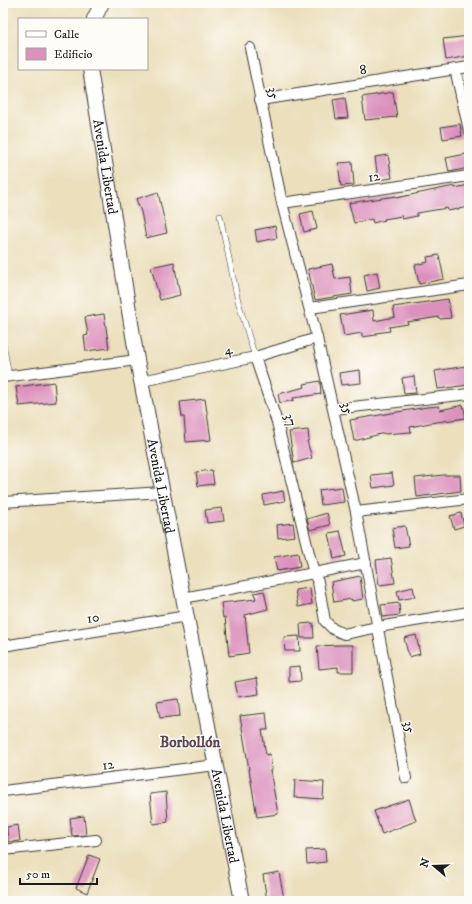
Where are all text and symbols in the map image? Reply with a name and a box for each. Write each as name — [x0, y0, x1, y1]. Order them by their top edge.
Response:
legend — [18, 18, 148, 70]
text: Calle — [54, 27, 79, 42]
text: Edificio — [54, 47, 93, 62]
street label: 8 — [358, 61, 368, 79]
street label: 35 — [263, 85, 283, 101]
street label: Avenida Libertad — [88, 118, 121, 216]
street label: 12 — [367, 167, 381, 187]
street label: 4 — [222, 340, 235, 360]
street label: 35 — [337, 400, 357, 416]
street label: 37 — [280, 412, 300, 429]
street label: Avenida Libertad — [142, 437, 178, 535]
street label: 10 — [86, 608, 101, 628]
street label: 35 — [399, 719, 419, 735]
district label: Borbollón — [160, 733, 220, 752]
street label: 12 — [101, 755, 115, 775]
street label: Avenida Libertad — [206, 767, 242, 865]
north arrow — [414, 846, 454, 886]
text: N — [417, 857, 434, 870]
scale bar — [20, 860, 97, 886]
text: 50 m — [26, 867, 50, 882]

